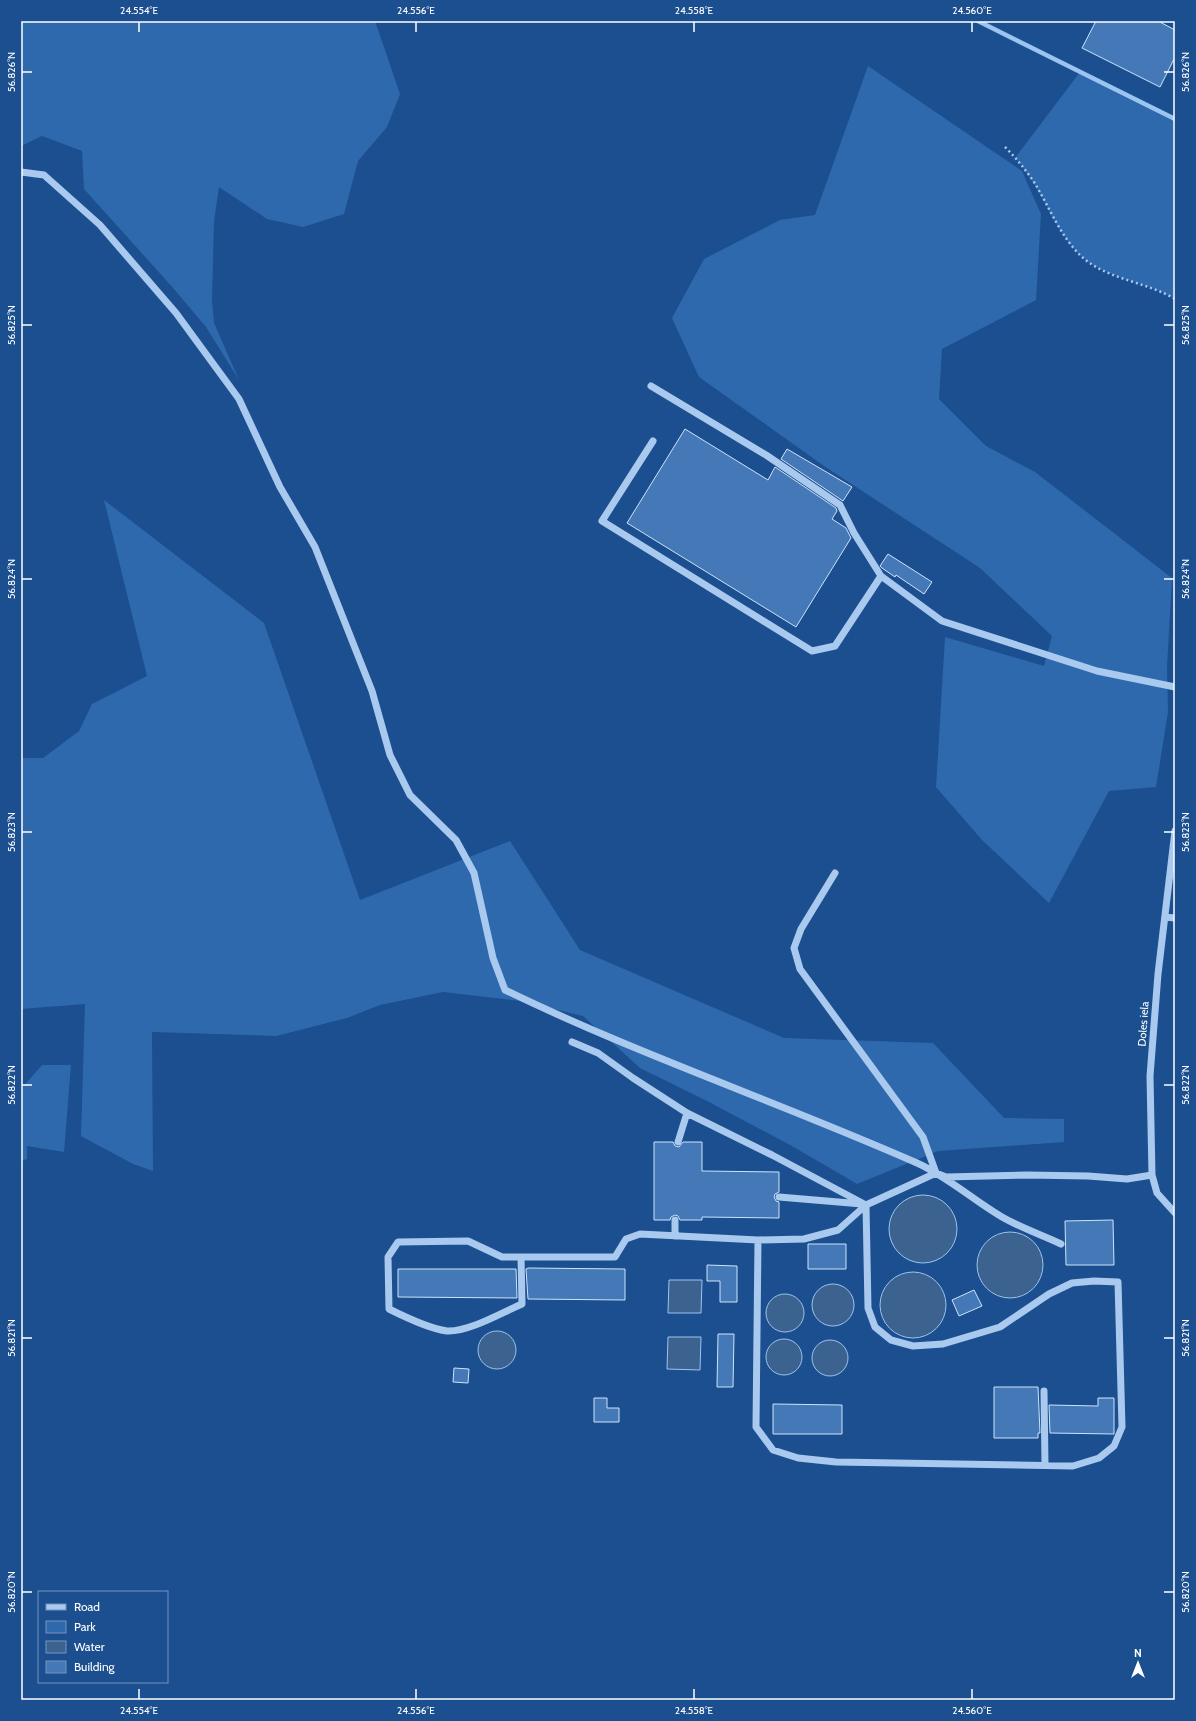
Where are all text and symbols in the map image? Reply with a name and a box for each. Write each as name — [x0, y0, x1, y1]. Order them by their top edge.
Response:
text: 24.554°E — [120, 4, 158, 17]
text: 24.556°E — [397, 4, 435, 17]
text: 24.558°E — [675, 4, 714, 17]
text: 24.560°E — [952, 4, 992, 17]
text: 56.826°N — [5, 52, 18, 92]
text: 56.826°N — [1179, 52, 1192, 92]
text: 56.825°N — [5, 305, 18, 345]
text: 56.825°N — [1179, 305, 1192, 345]
text: 56.824°N — [5, 559, 18, 599]
text: 56.824°N — [1179, 559, 1192, 599]
text: 56.823°N — [5, 812, 18, 852]
text: 56.823°N — [1179, 812, 1192, 852]
street label: Doles iela — [1134, 1000, 1152, 1047]
text: 56.822°N — [5, 1065, 18, 1105]
text: 56.822°N — [1179, 1065, 1192, 1105]
text: 56.821°N — [5, 1319, 18, 1357]
text: 56.821°N — [1179, 1319, 1192, 1357]
text: 56.820°N — [5, 1571, 18, 1613]
text: 56.820°N — [1179, 1571, 1192, 1613]
legend — [38, 1591, 168, 1683]
text: Road — [74, 1599, 100, 1614]
text: Park — [74, 1619, 96, 1634]
text: Water — [74, 1639, 105, 1654]
north arrow — [1118, 1643, 1158, 1683]
text: N — [1134, 1646, 1142, 1660]
text: Building — [74, 1659, 116, 1674]
text: 24.554°E — [120, 1704, 158, 1717]
text: 24.556°E — [397, 1704, 435, 1717]
text: 24.558°E — [675, 1704, 714, 1717]
text: 24.560°E — [952, 1704, 992, 1717]

